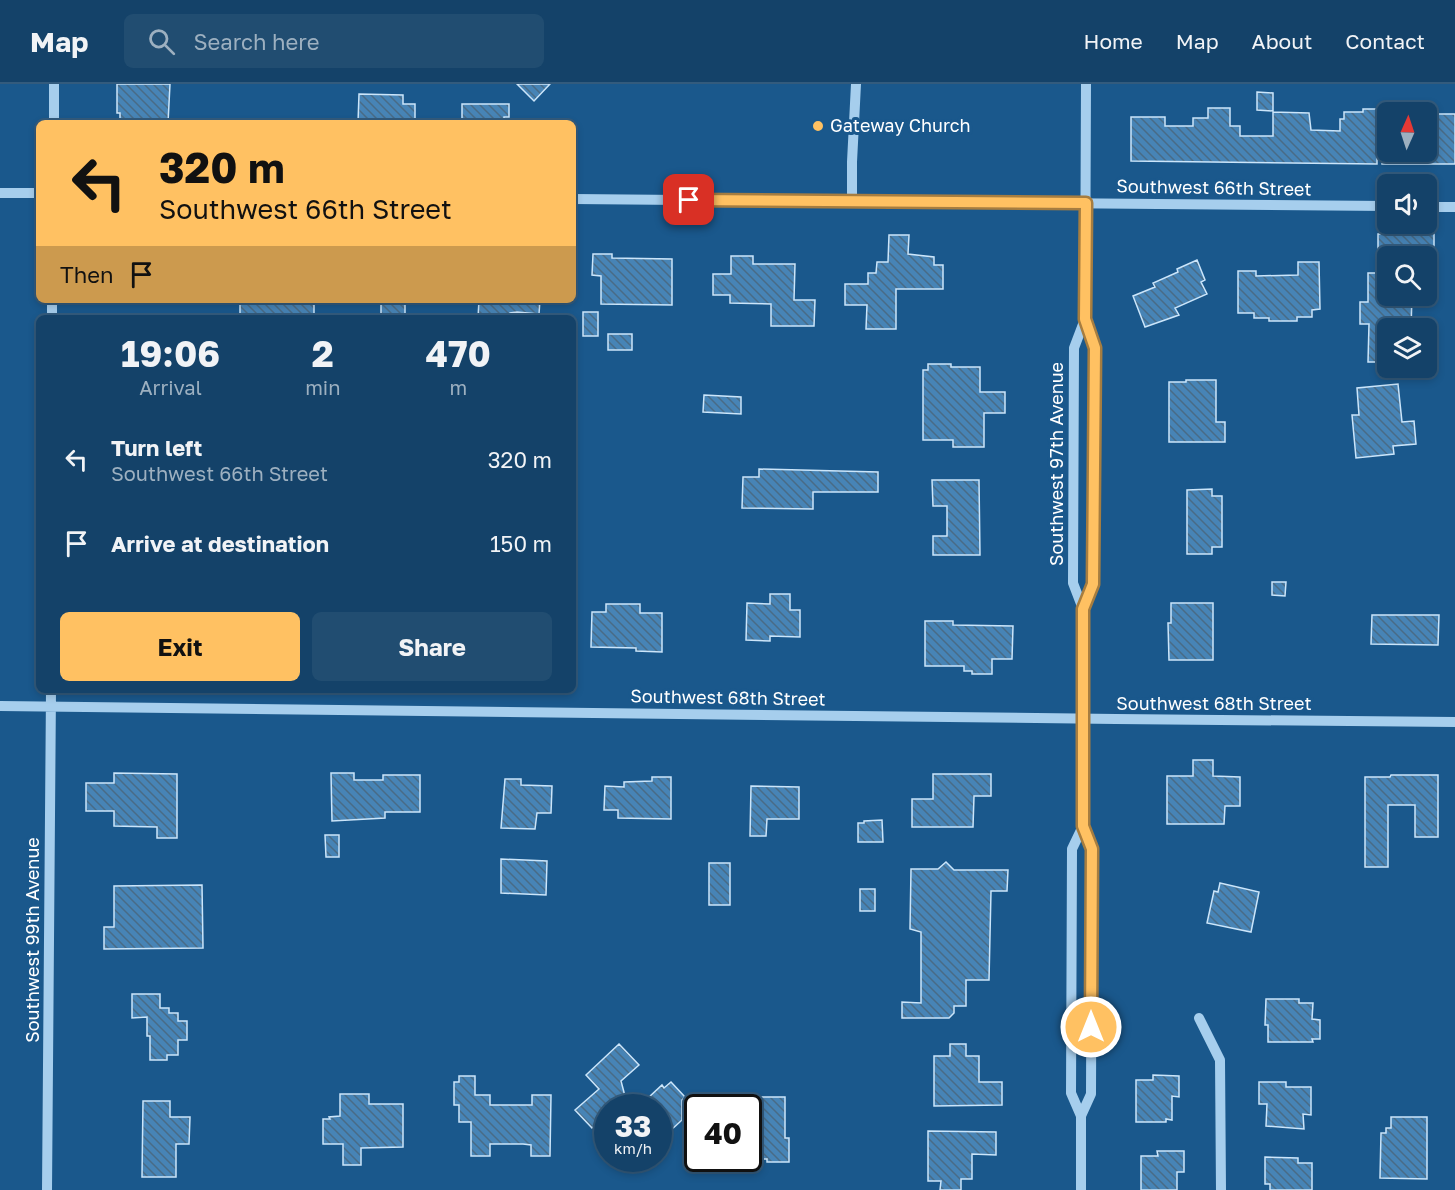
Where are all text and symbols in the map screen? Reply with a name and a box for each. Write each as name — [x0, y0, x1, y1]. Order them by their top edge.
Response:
search box — [124, 14, 544, 68]
text: Map — [30, 25, 88, 58]
icon: search — [145, 25, 178, 58]
text: Search here — [193, 28, 319, 55]
text: Home — [1083, 28, 1143, 54]
text: Map — [1176, 28, 1219, 54]
text: About — [1252, 28, 1312, 54]
text: Contact — [1345, 28, 1425, 54]
north arrow — [1377, 102, 1437, 162]
map controls — [1377, 102, 1437, 378]
place label: Gateway Church — [830, 114, 971, 136]
marker: Gateway Church — [811, 119, 825, 133]
text: 320 m — [159, 142, 285, 192]
icon: left — [60, 144, 138, 222]
pin — [663, 174, 714, 225]
street label: Southwest 66th Street — [1116, 174, 1312, 200]
button: sound — [1377, 174, 1437, 234]
icon: arrive — [672, 183, 705, 216]
text: Southwest 66th Street — [159, 193, 452, 225]
button: search — [1377, 246, 1437, 306]
icon: arrive — [125, 258, 158, 291]
text: Then — [60, 261, 113, 288]
button: layers — [1377, 318, 1437, 378]
text: 19:06 — [121, 332, 220, 375]
text: 2 — [312, 332, 334, 375]
text: 470 — [425, 332, 491, 375]
street label: Southwest 97th Avenue — [1045, 362, 1067, 566]
text: Arrival — [139, 375, 202, 399]
text: min — [305, 375, 341, 399]
text: m — [449, 375, 467, 399]
text: Turn left — [111, 434, 202, 461]
icon: left — [60, 443, 93, 476]
text: 320 m — [488, 446, 552, 473]
text: Southwest 66th Street — [111, 461, 328, 485]
icon: arrive — [60, 527, 93, 560]
text: Arrive at destination — [111, 530, 329, 557]
text: 150 m — [490, 530, 552, 557]
button: Exit — [60, 612, 300, 681]
button: Share — [312, 612, 552, 681]
street label: Southwest 68th Street — [630, 684, 826, 710]
street label: Southwest 68th Street — [1116, 692, 1312, 714]
street label: Southwest 99th Avenue — [21, 837, 43, 1043]
position arrow — [1059, 995, 1123, 1059]
speed limit sign: 40 — [684, 1094, 762, 1172]
text: 33 — [615, 1108, 651, 1144]
text: km/h — [614, 1139, 652, 1157]

